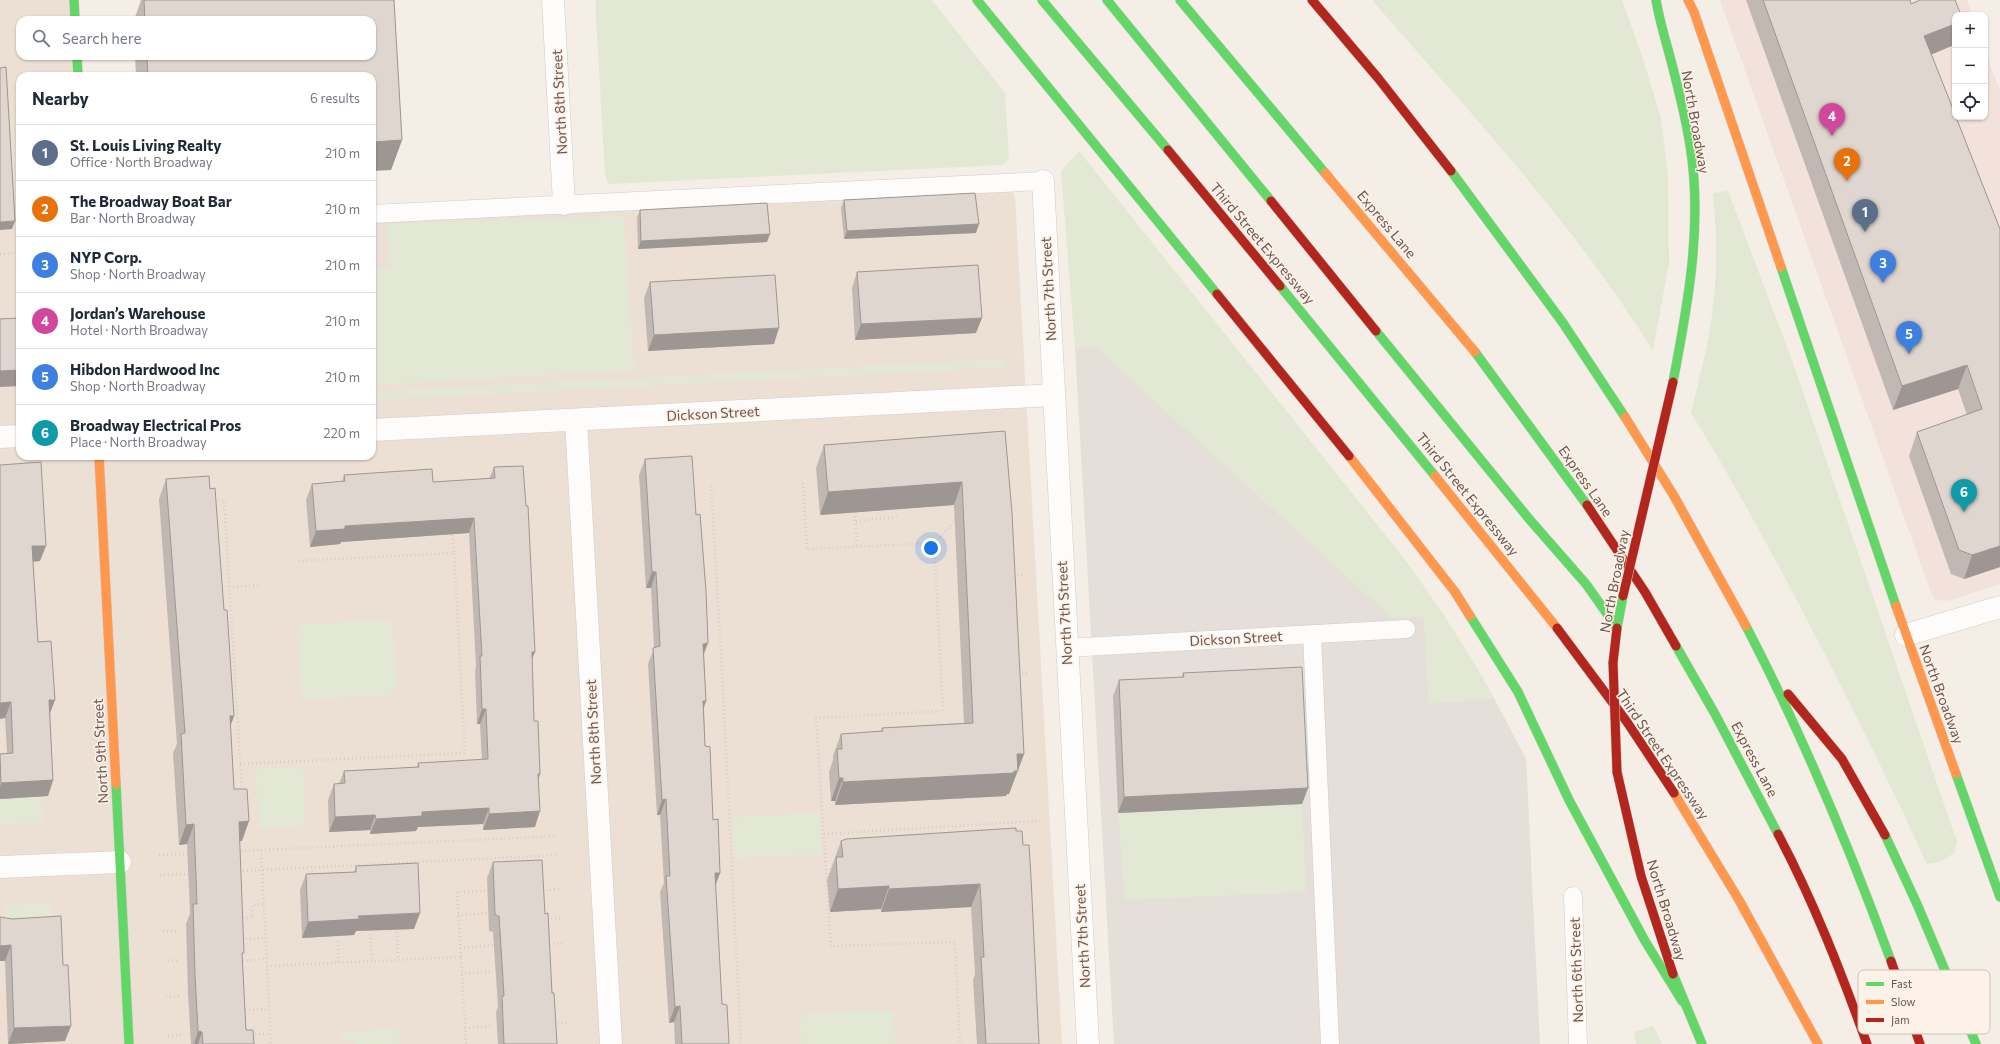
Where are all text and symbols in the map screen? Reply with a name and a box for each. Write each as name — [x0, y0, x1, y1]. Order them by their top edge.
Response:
map controls — [1952, 12, 1988, 120]
button: + — [1952, 12, 1988, 48]
search box — [16, 16, 376, 60]
icon: search — [30, 27, 52, 49]
text: Search here — [62, 29, 141, 47]
button: − — [1952, 48, 1988, 84]
street label: North 8th Street — [548, 49, 570, 155]
street label: North Broadway — [1679, 69, 1713, 175]
button: locate — [1952, 84, 1988, 120]
text: Nearby — [32, 88, 89, 109]
text: 6 results — [310, 90, 360, 106]
pin: 4 — [1819, 103, 1845, 136]
text: St. Louis Living Realty — [70, 136, 222, 154]
text: 1 — [42, 145, 48, 161]
text: 210 m — [325, 145, 360, 161]
pin: 2 — [1834, 148, 1860, 181]
text: Office · North Broadway — [70, 154, 212, 170]
street label: Third Street Expressway — [1207, 179, 1319, 307]
street label: Express Lane — [1354, 187, 1420, 261]
text: The Broadway Boat Bar — [70, 192, 232, 210]
pin: 1 — [1852, 199, 1878, 232]
text: 2 — [41, 201, 49, 217]
text: 210 m — [325, 201, 360, 217]
text: Bar · North Broadway — [70, 210, 196, 226]
street label: North 7th Street — [1037, 236, 1059, 342]
text: NYP Corp. — [70, 248, 142, 266]
pin: 3 — [1870, 250, 1896, 283]
text: 3 — [41, 257, 49, 273]
text: 210 m — [325, 257, 360, 273]
text: Shop · North Broadway — [70, 266, 206, 282]
text: Jordan’s Warehouse — [70, 304, 205, 322]
text: 4 — [41, 313, 49, 329]
text: 210 m — [325, 313, 360, 329]
pin: 5 — [1896, 321, 1922, 354]
text: Hotel · North Broadway — [70, 322, 208, 338]
text: Hibdon Hardwood Inc — [70, 360, 220, 378]
text: 5 — [41, 369, 49, 385]
text: 210 m — [325, 369, 360, 385]
text: Shop · North Broadway — [70, 378, 206, 394]
street label: Dickson Street — [666, 402, 760, 424]
text: Broadway Electrical Pros — [70, 416, 241, 434]
text: 6 — [41, 425, 49, 441]
text: 220 m — [323, 425, 360, 441]
street label: Third Street Expressway — [1413, 429, 1523, 559]
text: Place · North Broadway — [70, 434, 207, 450]
street label: Express Lane — [1555, 442, 1617, 520]
pin: 6 — [1951, 479, 1977, 512]
street label: North Broadway — [1596, 528, 1632, 634]
your location — [921, 538, 941, 558]
street label: North 7th Street — [1053, 560, 1075, 666]
street label: Dickson Street — [1189, 627, 1283, 649]
street label: North Broadway — [1916, 642, 1968, 746]
street label: North 8th Street — [582, 679, 604, 785]
street label: Third Street Expressway — [1613, 685, 1713, 823]
street label: North 9th Street — [89, 698, 111, 804]
street label: Express Lane — [1728, 718, 1782, 800]
street label: North Broadway — [1644, 858, 1690, 962]
street label: North 7th Street — [1071, 883, 1093, 989]
street label: North 6th Street — [1566, 917, 1586, 1023]
legend — [1858, 970, 1990, 1034]
text: Fast — [1891, 977, 1913, 990]
text: Slow — [1891, 995, 1916, 1008]
text: Jam — [1891, 1013, 1910, 1027]

